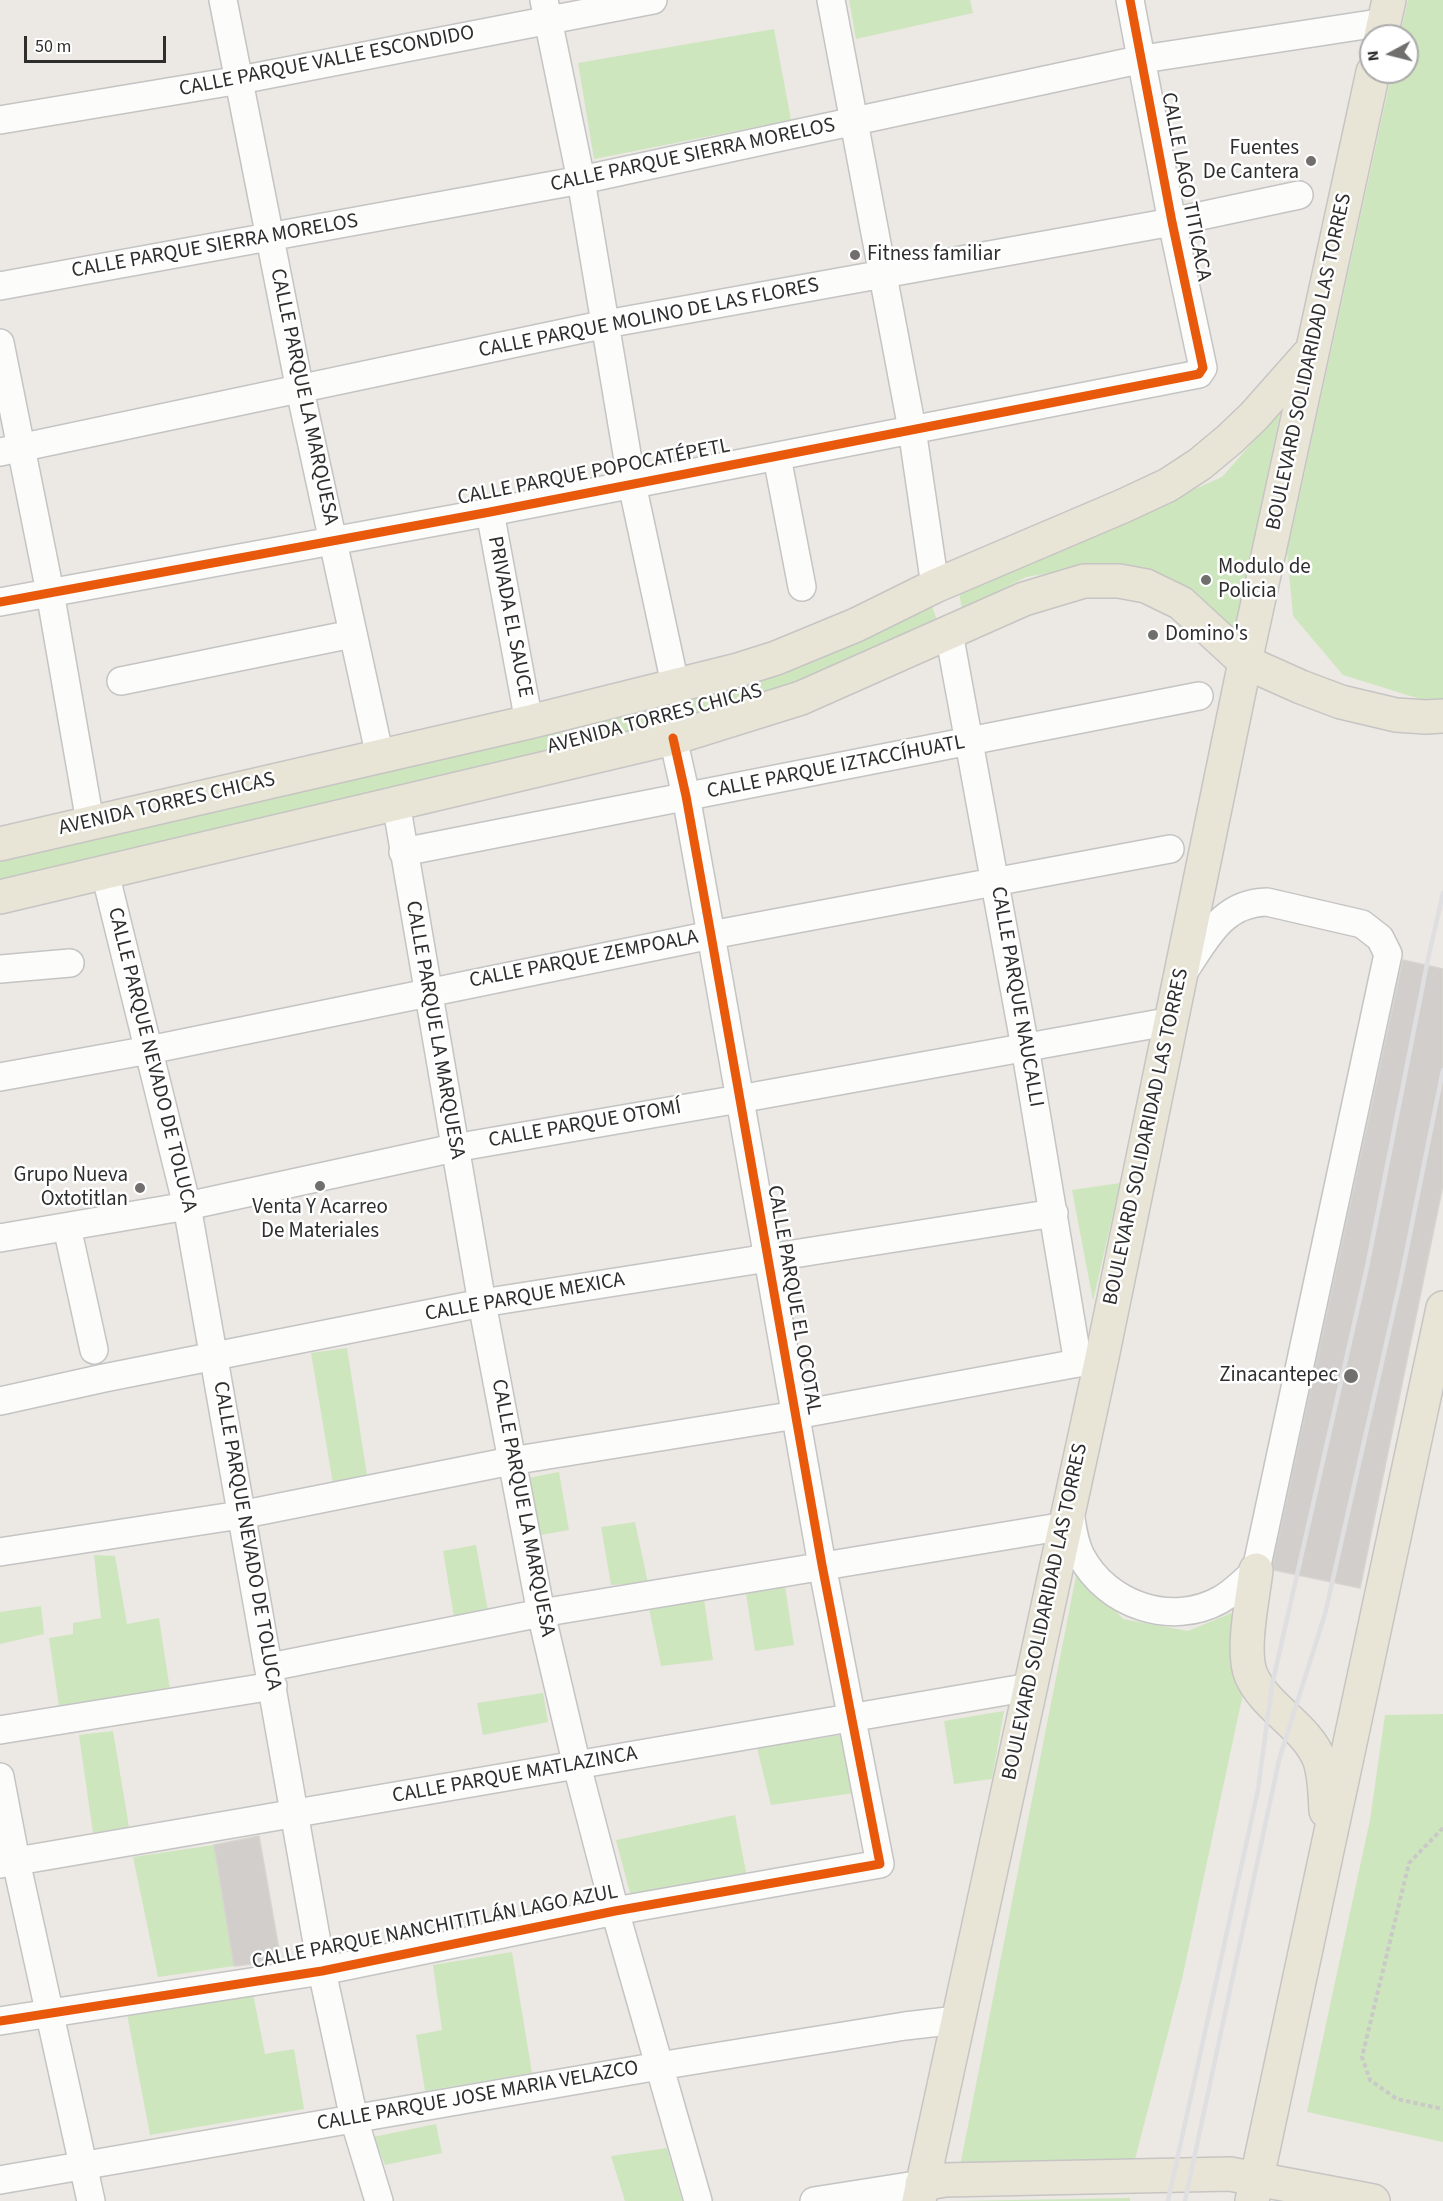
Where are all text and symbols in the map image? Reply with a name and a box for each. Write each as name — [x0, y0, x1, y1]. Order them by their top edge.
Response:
street label: CALLE PARQUE VALLE ESCONDIDO — [177, 21, 477, 103]
scale bar — [27, 24, 170, 62]
north arrow — [1359, 24, 1419, 84]
text: 50 m — [35, 34, 71, 59]
text: N — [1362, 49, 1385, 63]
street label: CALLE LAGO TITICACA — [1154, 90, 1216, 284]
street label: CALLE PARQUE SIERRA MORELOS — [548, 113, 838, 199]
place label: Fuentes De Cantera — [1203, 136, 1299, 186]
marker: Fuentes De Cantera — [1304, 154, 1318, 168]
street label: BOULEVARD SOLIDARIDAD LAS TORRES — [1262, 191, 1358, 533]
street label: CALLE PARQUE SIERRA MORELOS — [70, 209, 360, 285]
place label: Fitness familiar — [867, 242, 1001, 268]
marker: Fitness familiar — [848, 248, 862, 262]
street label: CALLE PARQUE LA MARQUESA — [263, 266, 343, 528]
street label: CALLE PARQUE MOLINO DE LAS FLORES — [477, 274, 821, 364]
street label: CALLE PARQUE POPOCATÉPETL — [456, 434, 732, 512]
street label: PRIVADA EL SAUCE — [481, 534, 537, 700]
place label: Modulo de Policia — [1218, 555, 1311, 605]
marker: Modulo de Policia — [1199, 573, 1213, 587]
place label: Domino's — [1165, 622, 1248, 648]
marker: Domino's — [1146, 628, 1160, 642]
street label: AVENIDA TORRES CHICAS — [545, 679, 765, 761]
street label: CALLE PARQUE IZTACCÍHUATL — [705, 731, 967, 805]
street label: AVENIDA TORRES CHICAS — [56, 768, 278, 842]
street label: CALLE PARQUE NAUCALLI — [984, 885, 1048, 1109]
street label: CALLE PARQUE LA MARQUESA — [399, 899, 469, 1161]
street label: CALLE PARQUE NEVADO DE TOLUCA — [101, 905, 201, 1215]
street label: CALLE PARQUE ZEMPOALA — [468, 925, 700, 995]
street label: BOULEVARD SOLIDARIDAD LAS TORRES — [1099, 966, 1195, 1308]
street label: CALLE PARQUE OTOMÍ — [487, 1096, 683, 1154]
place label: Grupo Nueva Oxtotitlan — [14, 1163, 128, 1213]
marker: Venta Y Acarreo De Materiales — [313, 1179, 327, 1193]
marker: Grupo Nueva Oxtotitlan — [133, 1181, 147, 1195]
street label: CALLE PARQUE EL OCOTAL — [760, 1183, 826, 1417]
place label: Venta Y Acarreo De Materiales — [252, 1195, 388, 1245]
street label: CALLE PARQUE MEXICA — [423, 1268, 627, 1328]
place label: Zinacantepec — [1219, 1363, 1338, 1389]
marker: Zinacantepec — [1342, 1367, 1360, 1385]
street label: CALLE PARQUE LA MARQUESA — [485, 1377, 559, 1639]
street label: CALLE PARQUE NEVADO DE TOLUCA — [206, 1380, 286, 1692]
street label: BOULEVARD SOLIDARIDAD LAS TORRES — [998, 1441, 1094, 1783]
street label: CALLE PARQUE MATLAZINCA — [391, 1742, 639, 1810]
street label: CALLE PARQUE NANCHITITLÁN LAGO AZUL — [250, 1880, 620, 1976]
street label: CALLE PARQUE JOSE MARIA VELAZCO — [315, 2056, 641, 2138]

